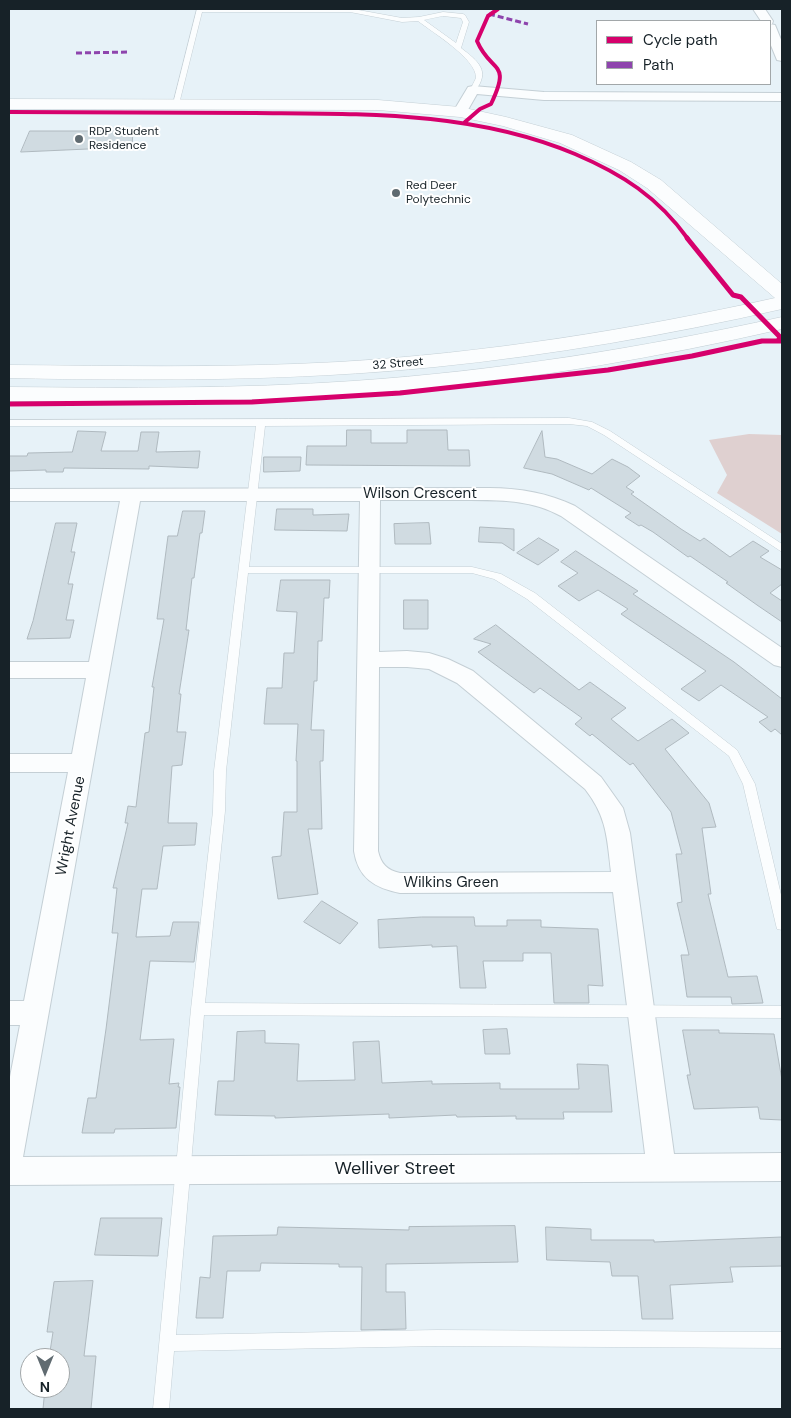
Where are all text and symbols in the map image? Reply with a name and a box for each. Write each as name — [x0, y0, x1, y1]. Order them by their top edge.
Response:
legend — [596, 20, 771, 85]
text: Cycle path — [643, 30, 718, 50]
text: Path — [643, 55, 674, 75]
place label: RDP Student Residence — [89, 125, 159, 153]
marker: RDP Student Residence — [73, 133, 85, 145]
place label: Red Deer Polytechnic — [406, 179, 471, 207]
marker: Red Deer Polytechnic — [390, 187, 402, 199]
street label: 32 Street — [372, 355, 424, 373]
street label: Wilson Crescent — [363, 485, 477, 503]
street label: Wright Avenue — [53, 775, 89, 877]
street label: Wilkins Green — [403, 874, 499, 892]
street label: Welliver Street — [335, 1158, 455, 1180]
north arrow — [20, 1348, 70, 1398]
text: N — [40, 1378, 50, 1396]

